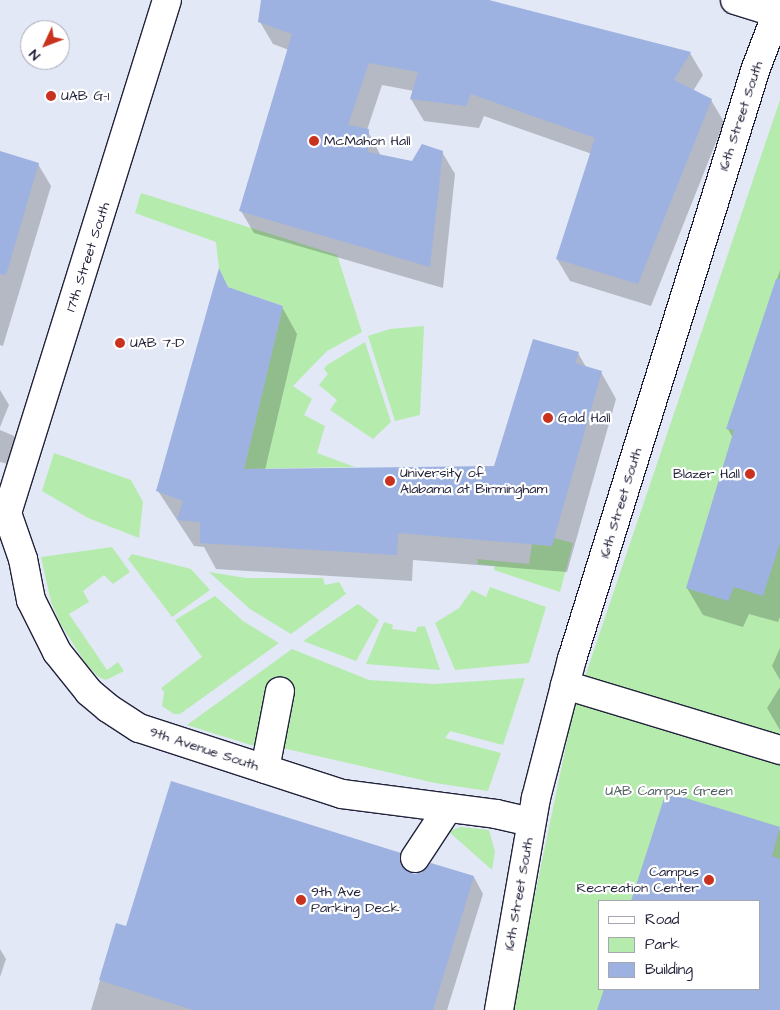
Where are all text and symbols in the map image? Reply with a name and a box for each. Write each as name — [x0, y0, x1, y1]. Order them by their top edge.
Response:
north arrow — [20, 20, 70, 70]
text: N — [24, 45, 45, 65]
street label: 16th Street South — [715, 59, 767, 173]
place label: UAB G-1 — [61, 88, 109, 104]
marker: UAB G-1 — [45, 90, 57, 102]
place label: McMahon Hall — [324, 133, 411, 149]
marker: McMahon Hall — [308, 135, 320, 147]
street label: 17th Street South — [62, 200, 114, 314]
place label: UAB 7-D — [130, 335, 184, 351]
marker: UAB 7-D — [114, 337, 126, 349]
place label: Gold Hall — [558, 410, 611, 426]
marker: Gold Hall — [542, 412, 554, 424]
street label: 16th Street South — [596, 446, 646, 560]
place label: University of Alabama at Birmingham — [400, 465, 547, 498]
place label: Blazer Hall — [673, 466, 740, 482]
marker: Blazer Hall — [744, 468, 756, 480]
marker: University of Alabama at Birmingham — [384, 475, 396, 487]
street label: 9th Avenue South — [147, 723, 261, 775]
park label: UAB Campus Green — [605, 783, 733, 799]
street label: 16th Street South — [501, 836, 537, 952]
place label: Campus Recreation Center — [576, 864, 699, 896]
marker: Campus Recreation Center — [703, 874, 715, 886]
place label: 9th Ave Parking Deck — [311, 884, 399, 916]
marker: 9th Ave Parking Deck — [295, 894, 307, 906]
legend — [598, 900, 760, 990]
text: Road — [645, 909, 679, 930]
text: Park — [645, 934, 680, 955]
text: Building — [645, 959, 693, 980]

